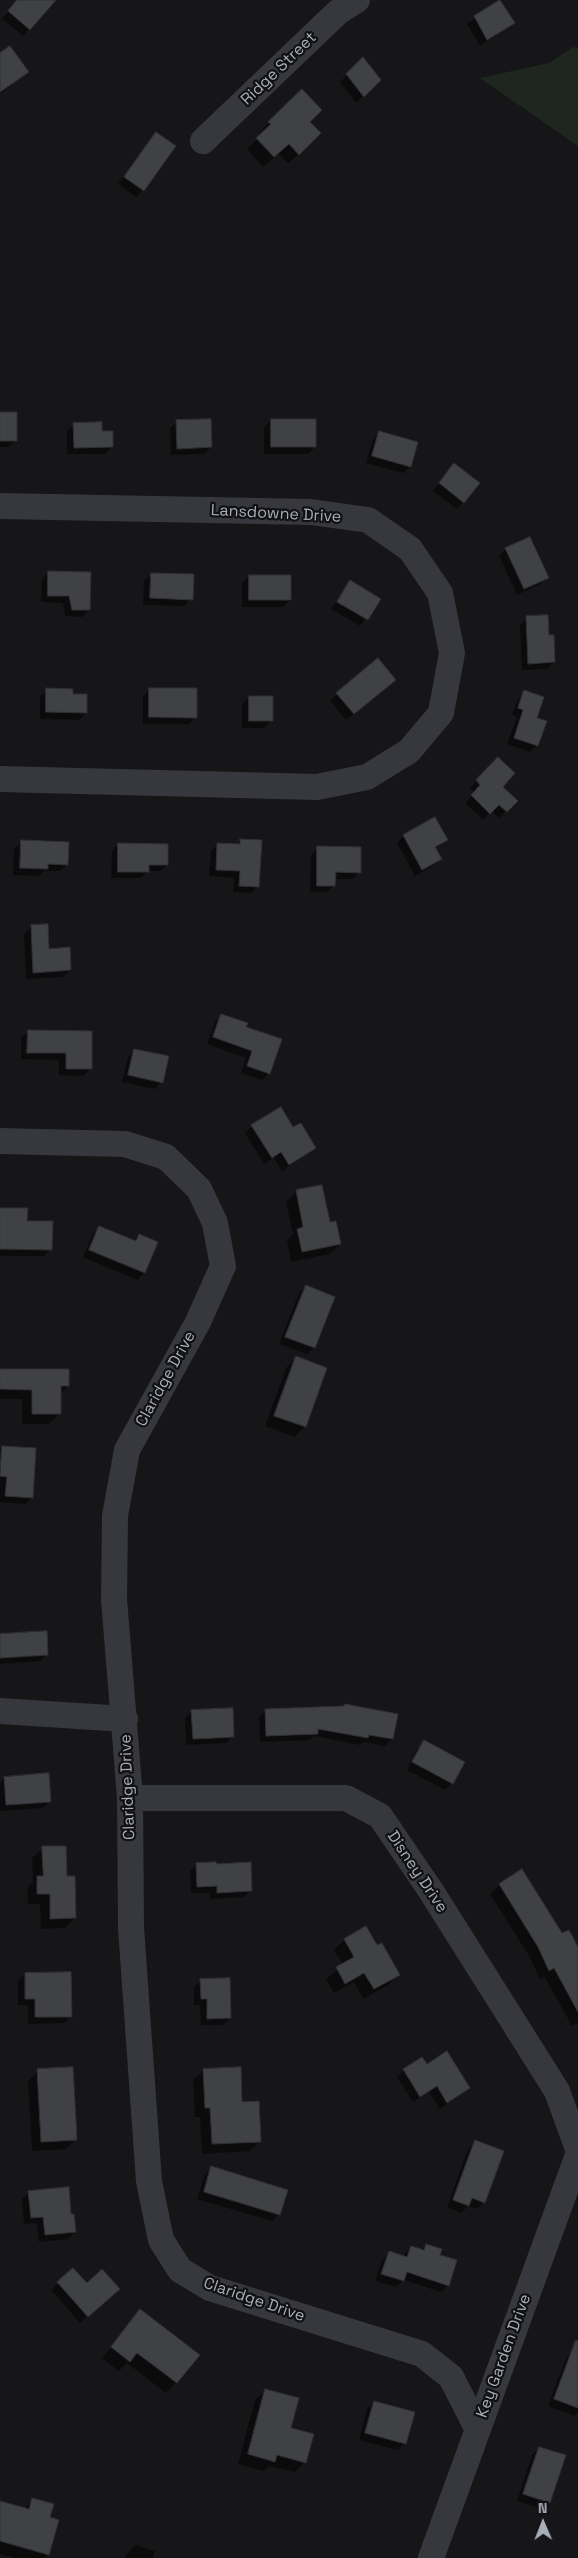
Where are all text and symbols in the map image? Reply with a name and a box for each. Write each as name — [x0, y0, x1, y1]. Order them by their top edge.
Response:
street label: Ridge Street — [237, 28, 321, 110]
street label: Lansdowne Drive — [210, 501, 342, 527]
street label: Claridge Drive — [132, 1328, 200, 1430]
street label: Claridge Drive — [117, 1734, 139, 1840]
street label: Disney Drive — [383, 1827, 451, 1917]
street label: Claridge Drive — [201, 2274, 307, 2326]
street label: Key Garden Drive — [473, 2291, 535, 2421]
north arrow — [518, 2498, 568, 2548]
text: N — [538, 2499, 548, 2517]

